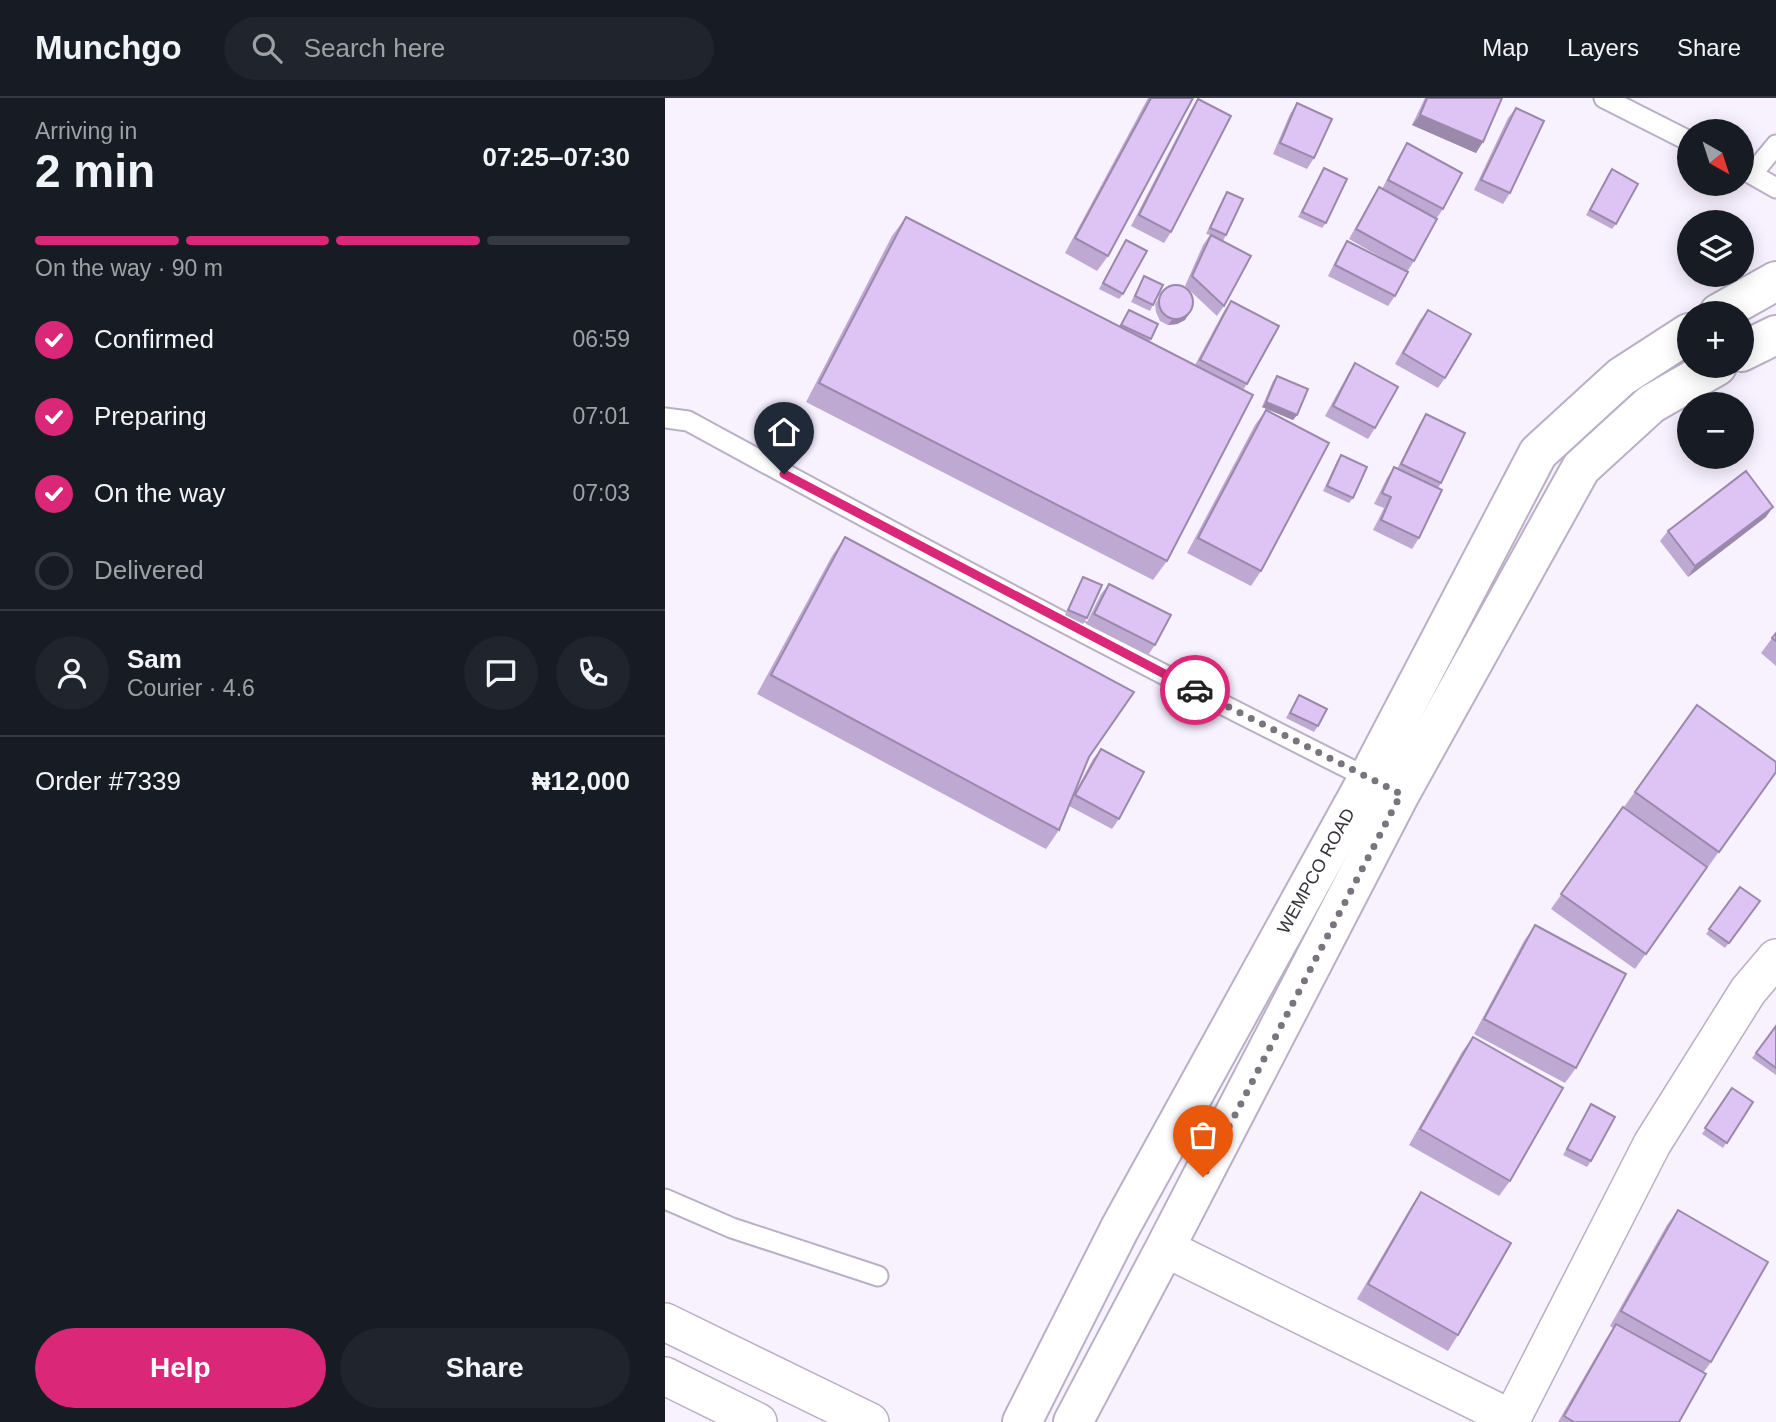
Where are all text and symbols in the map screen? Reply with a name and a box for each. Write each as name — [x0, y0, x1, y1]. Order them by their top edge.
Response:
search box — [224, 17, 714, 80]
text: Munchgo — [35, 29, 182, 66]
icon: search — [248, 29, 286, 67]
text: Search here — [304, 33, 445, 63]
text: Map — [1482, 34, 1529, 61]
text: Layers — [1567, 34, 1639, 61]
text: Share — [1677, 34, 1741, 61]
text: Arriving in — [35, 118, 137, 144]
north arrow — [1677, 119, 1753, 196]
map controls — [1677, 119, 1754, 469]
text: 07:25–07:30 — [483, 142, 630, 172]
text: 2 min — [35, 145, 155, 197]
button: layers — [1677, 210, 1754, 287]
text: On the way · 90 m — [35, 255, 223, 281]
button: + — [1677, 301, 1754, 378]
icon: check — [35, 321, 73, 359]
text: Confirmed — [94, 324, 214, 354]
text: 06:59 — [572, 326, 630, 352]
button: − — [1677, 392, 1754, 469]
icon: check — [35, 398, 73, 436]
text: Preparing — [94, 401, 207, 431]
pin — [754, 402, 814, 474]
text: 07:01 — [572, 403, 630, 429]
icon: home — [765, 413, 803, 451]
icon: check — [35, 475, 73, 513]
text: On the way — [94, 478, 226, 508]
text: 07:03 — [572, 480, 630, 506]
text: Delivered — [94, 555, 204, 585]
button: person — [35, 636, 109, 710]
button: chat — [464, 636, 538, 710]
button: phone — [556, 636, 630, 710]
text: Sam — [127, 644, 182, 674]
courier — [1160, 655, 1230, 725]
icon: car — [1176, 671, 1214, 709]
text: Courier · 4.6 — [127, 675, 255, 701]
text: Order #7339 — [35, 766, 181, 796]
text: ₦12,000 — [532, 766, 630, 796]
street label: WEMPCO ROAD — [1273, 805, 1359, 937]
pin — [1173, 1105, 1233, 1177]
icon: bag — [1184, 1116, 1222, 1154]
button: Help — [35, 1328, 326, 1408]
button: Share — [340, 1328, 630, 1408]

